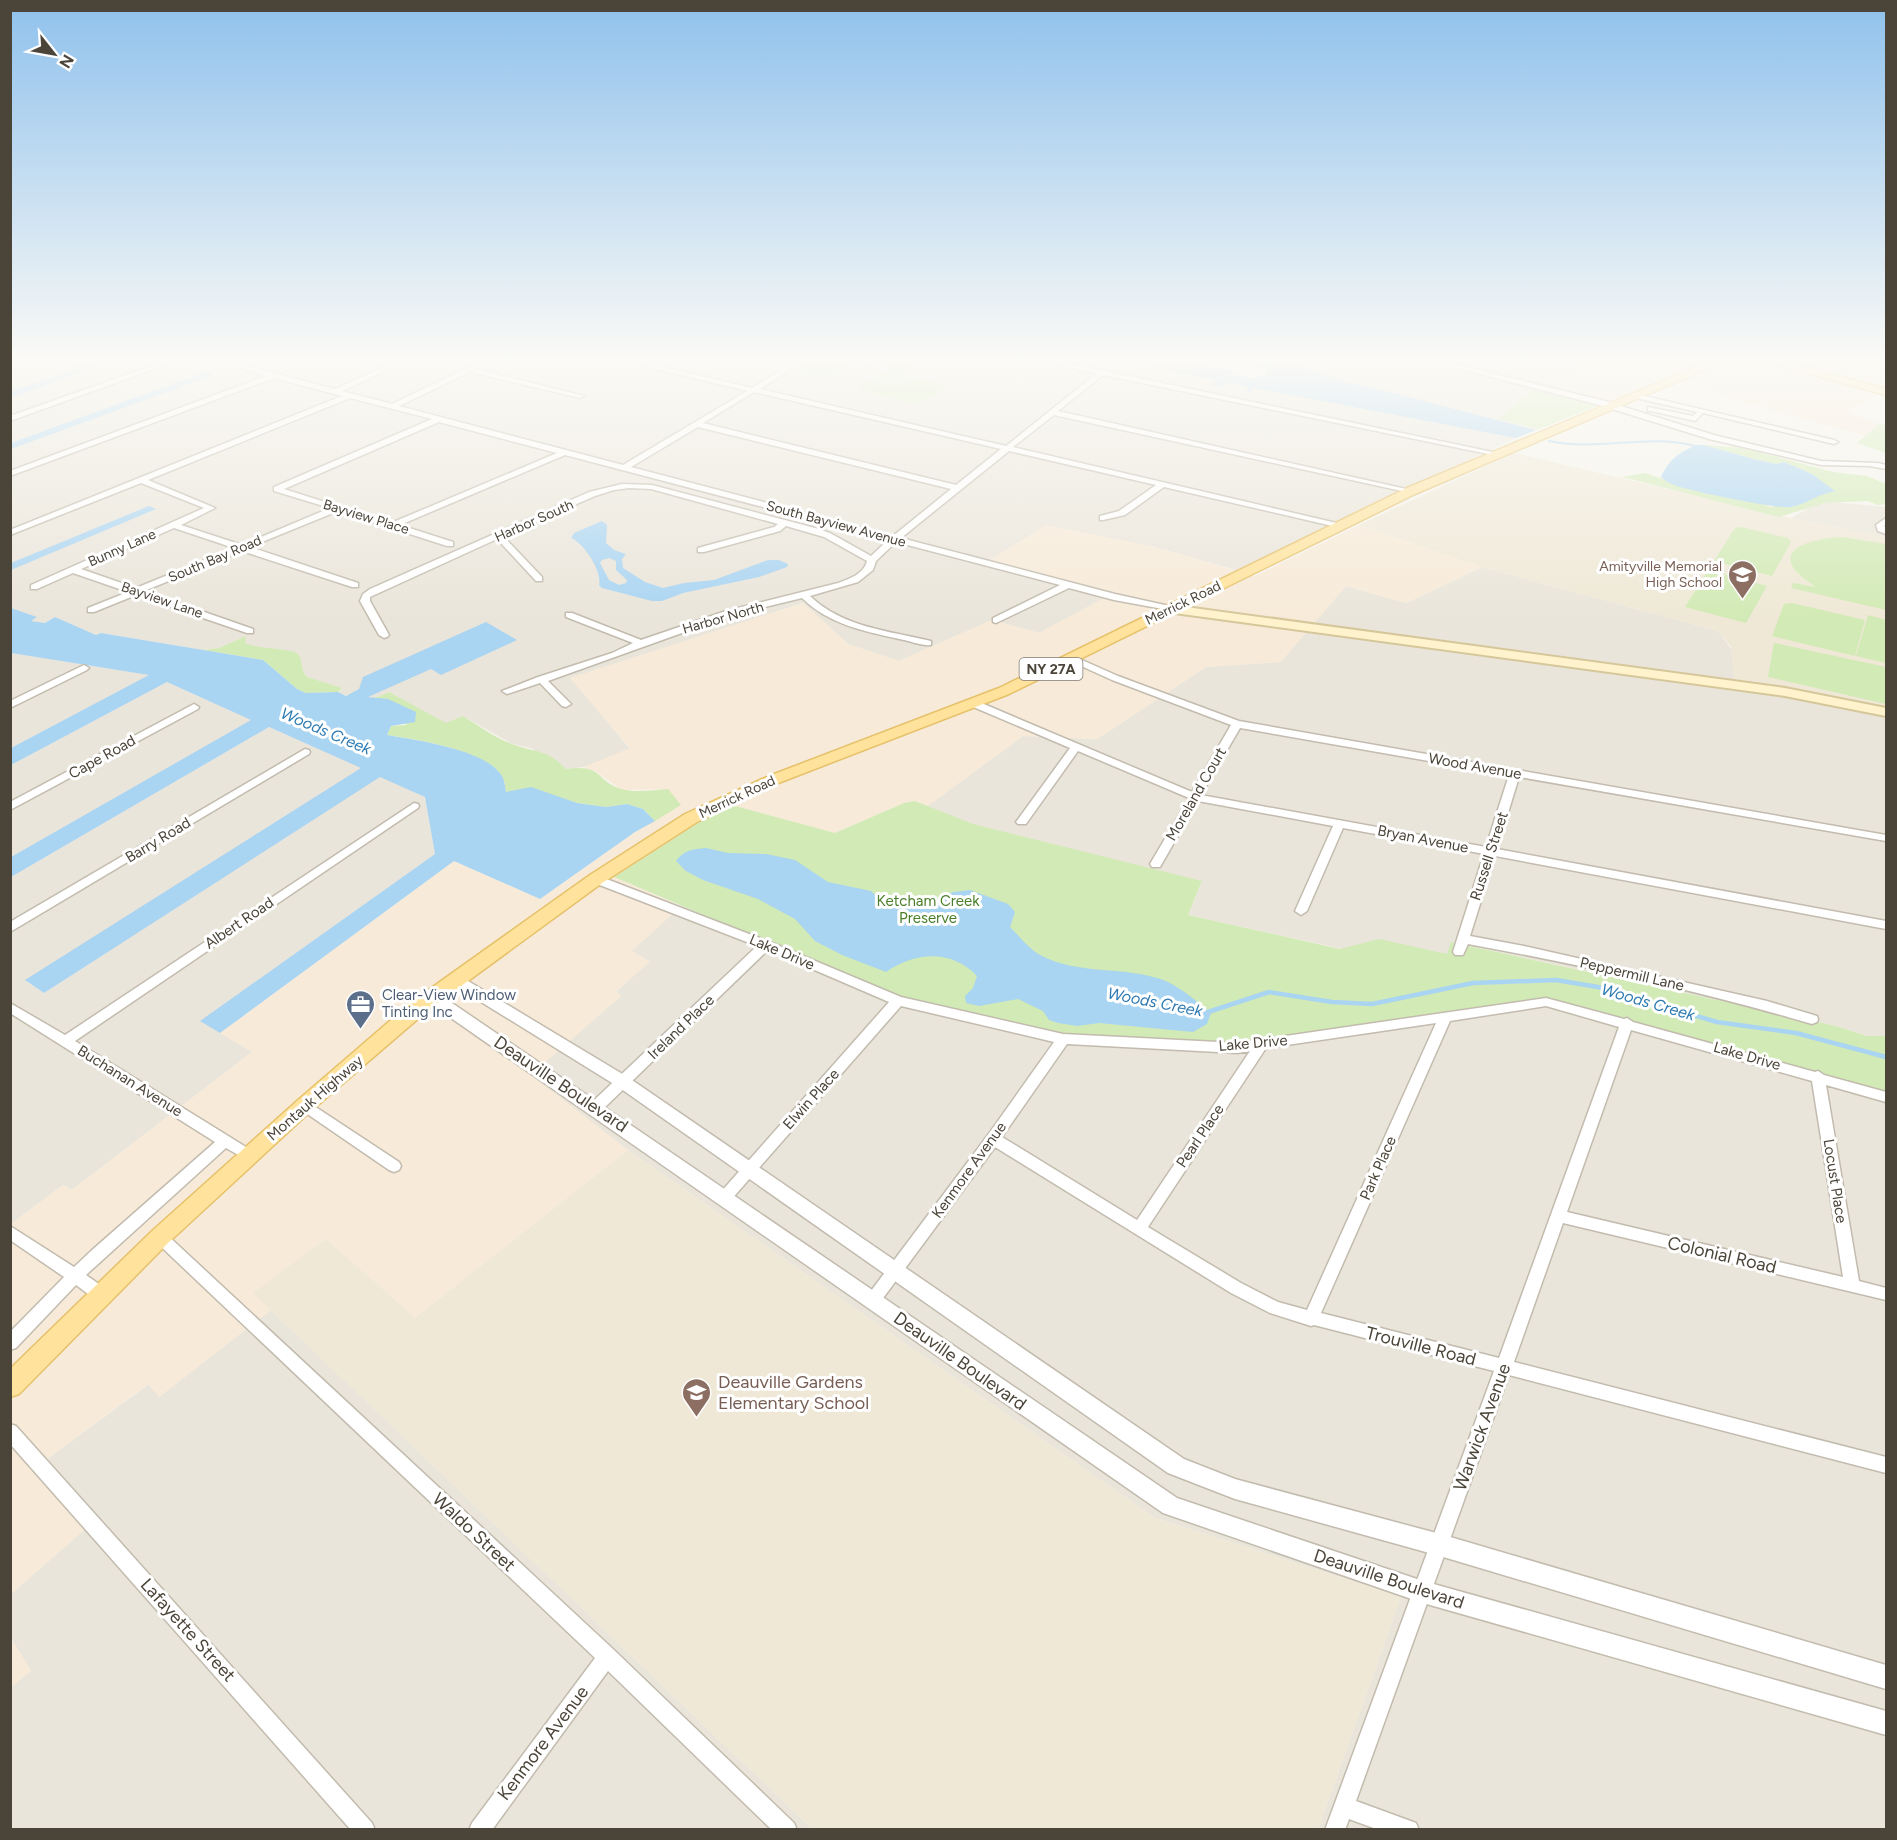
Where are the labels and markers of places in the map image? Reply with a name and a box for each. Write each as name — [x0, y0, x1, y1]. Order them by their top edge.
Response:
place label: Amityville Memorial High School — [1599, 558, 1722, 591]
school or university icon: Amityville Memorial High School — [1727, 558, 1759, 600]
place label: Clear-View Window Tinting Inc — [382, 986, 516, 1021]
office icon: Clear-View Window Tinting Inc — [345, 988, 377, 1030]
place label: Deauville Gardens Elementary School — [718, 1371, 869, 1414]
school or university icon: Deauville Gardens Elementary School — [681, 1376, 713, 1418]

